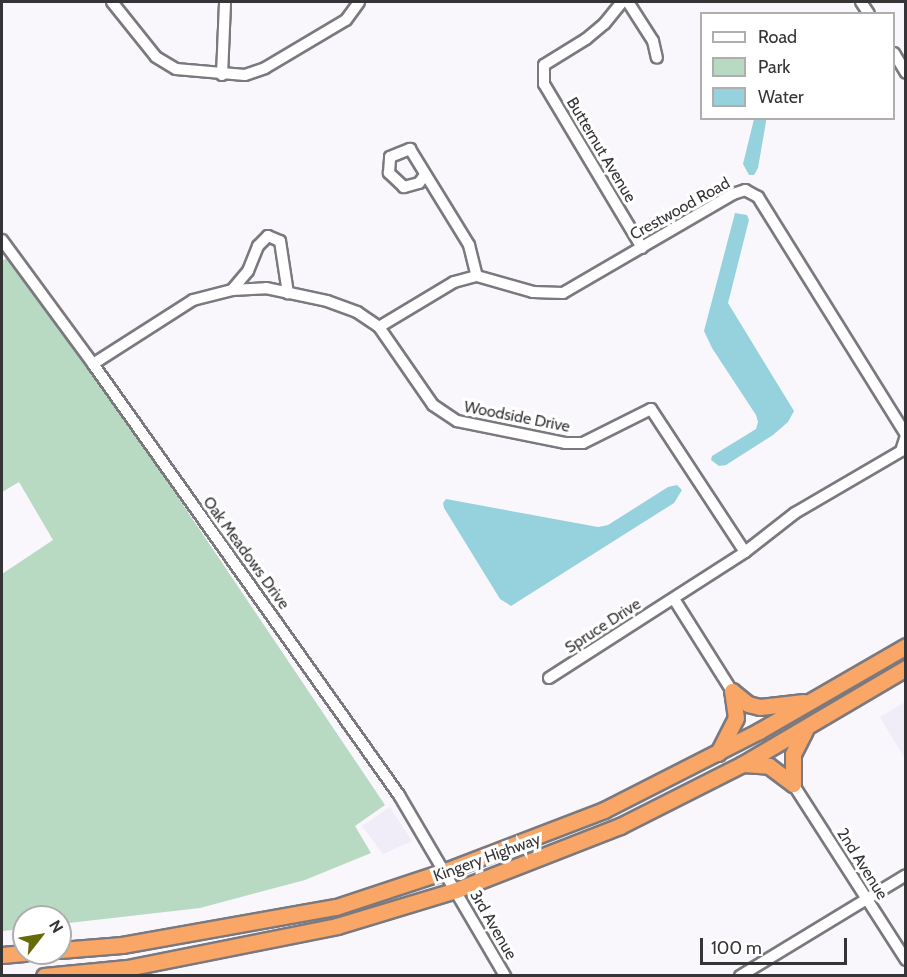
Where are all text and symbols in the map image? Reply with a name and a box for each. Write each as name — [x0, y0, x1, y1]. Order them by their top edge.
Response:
legend — [700, 12, 895, 120]
text: Road — [758, 26, 797, 48]
text: Park — [758, 56, 790, 78]
text: Water — [758, 86, 804, 108]
street label: Butternut Avenue — [562, 94, 640, 206]
street label: Crestwood Road — [627, 174, 733, 244]
street label: Woodside Drive — [462, 397, 572, 437]
street label: Oak Meadows Drive — [199, 493, 293, 613]
street label: Spruce Drive — [562, 594, 644, 658]
street label: 2nd Avenue — [833, 825, 891, 903]
street label: Kingery Highway — [431, 830, 543, 886]
street label: 3rd Avenue — [466, 887, 520, 963]
north arrow — [12, 905, 72, 965]
text: N — [45, 917, 67, 936]
scale bar — [703, 926, 850, 964]
text: 100 m — [711, 937, 762, 959]

